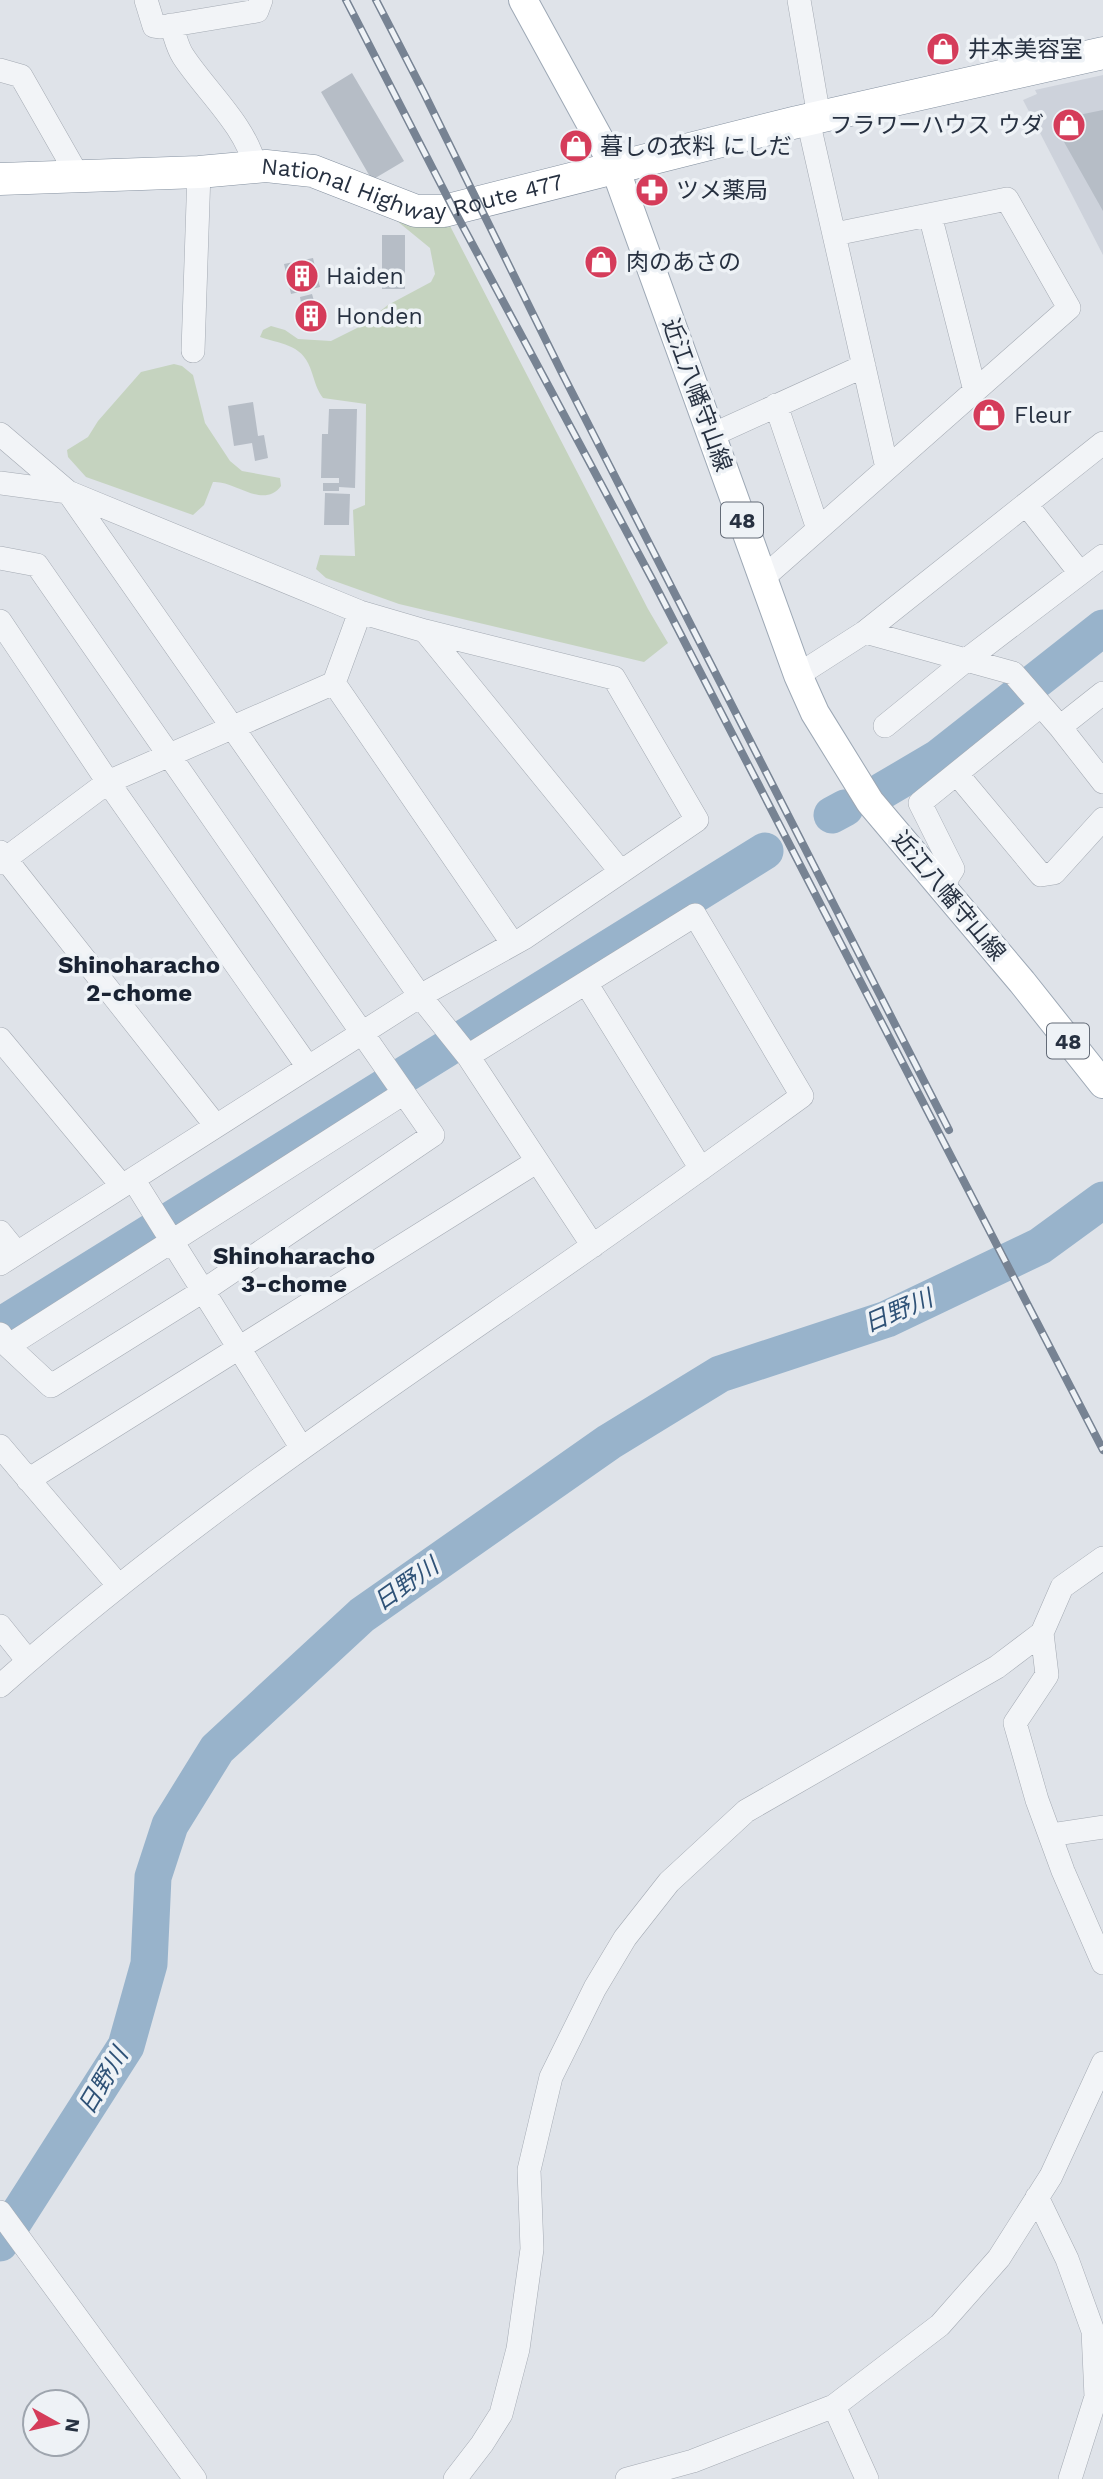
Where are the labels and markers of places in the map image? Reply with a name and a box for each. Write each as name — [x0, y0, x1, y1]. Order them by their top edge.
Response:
shop icon: 井本美容室 — [924, 30, 962, 68]
place label: 井本美容室 — [968, 36, 1083, 63]
shop icon: フラワーハウス ウダ — [1050, 106, 1088, 144]
place label: フラワーハウス ウダ — [830, 112, 1044, 139]
shop icon: 暮しの衣料 にしだ — [557, 127, 595, 165]
place label: 暮しの衣料 にしだ — [600, 133, 792, 160]
pharmacy icon: ツメ薬局 — [633, 171, 671, 209]
place label: ツメ薬局 — [676, 177, 768, 204]
shop icon: 肉のあさの — [582, 243, 620, 281]
place label: 肉のあさの — [626, 249, 741, 276]
building icon: Haiden — [283, 257, 321, 295]
place label: Haiden — [326, 263, 404, 290]
building icon: Honden — [292, 297, 330, 335]
place label: Honden — [336, 303, 423, 330]
shop icon: Fleur — [970, 396, 1008, 434]
place label: Fleur — [1014, 402, 1072, 429]

